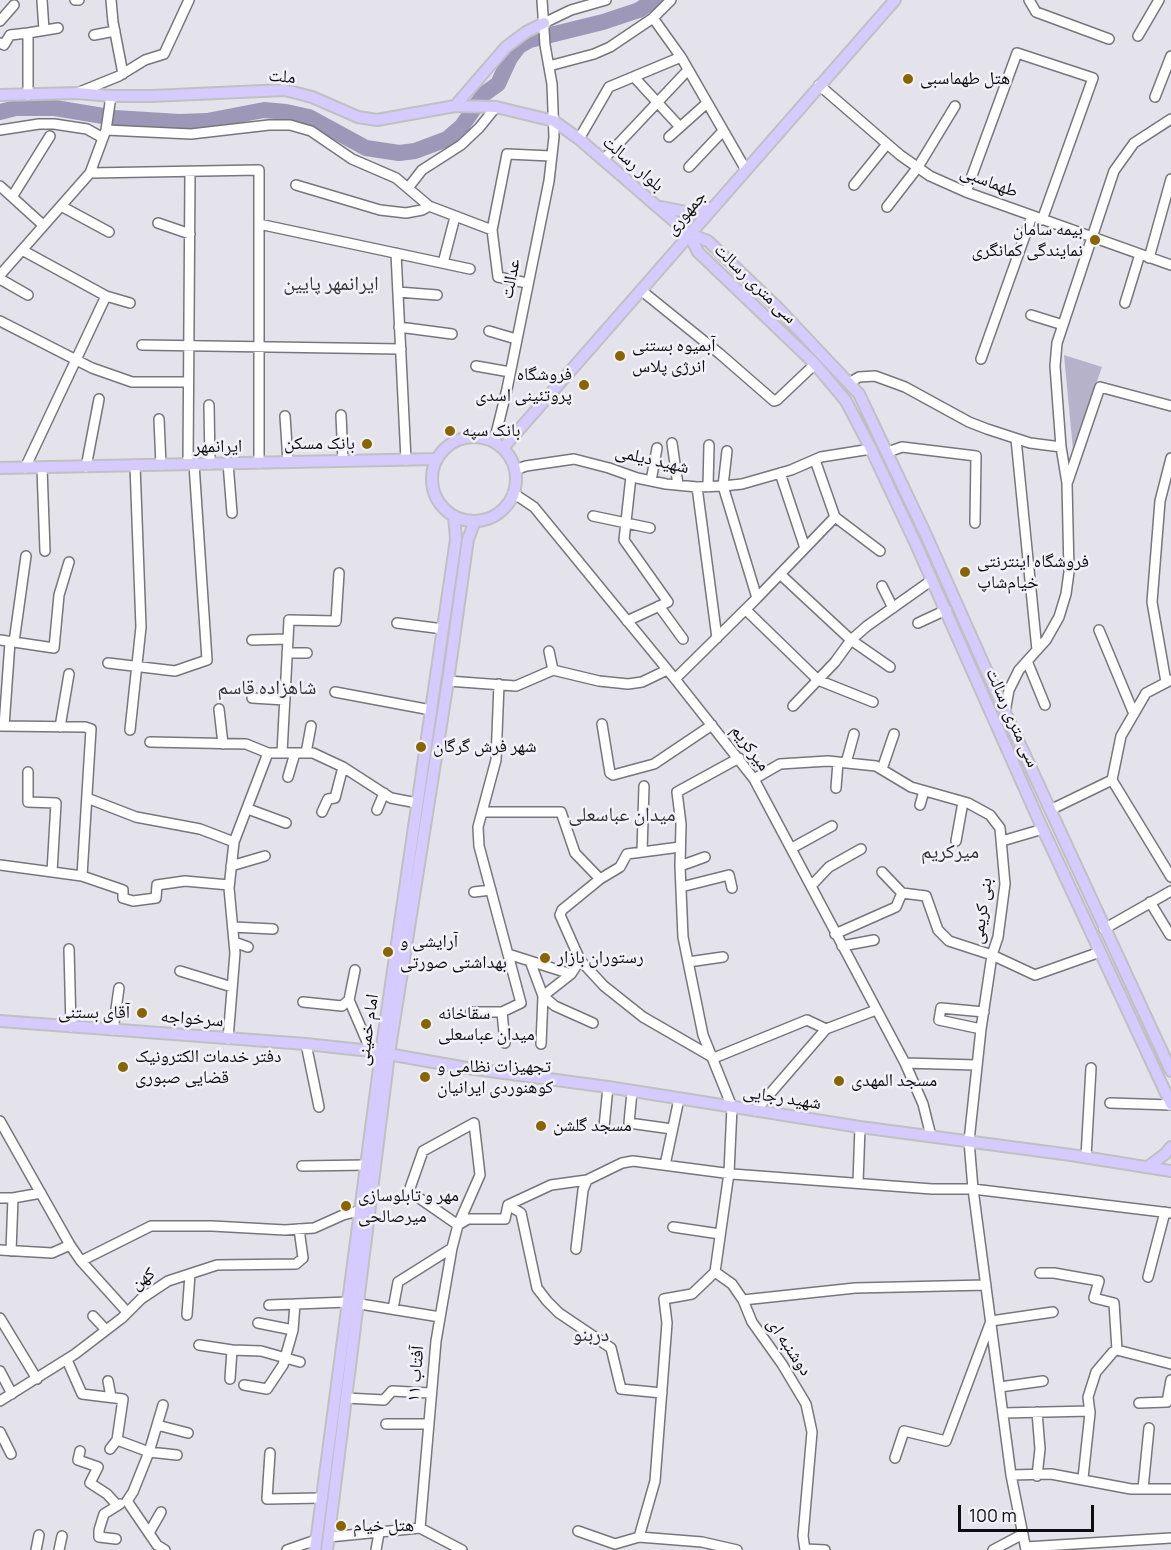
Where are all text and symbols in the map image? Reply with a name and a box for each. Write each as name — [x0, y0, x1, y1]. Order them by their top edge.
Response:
street label: ملت — [267, 65, 297, 89]
place label: هتل طهماسبی — [920, 68, 1010, 90]
marker: هتل طهماسبی — [901, 72, 915, 86]
street label: بلوار رسالت — [598, 131, 668, 197]
street label: طهماسبی — [957, 161, 1021, 203]
street label: جمهوری — [661, 186, 711, 240]
place label: بیمه سامان نمایندگی کمانگری — [972, 219, 1083, 262]
marker: بیمه سامان نمایندگی کمانگری — [1088, 233, 1102, 247]
street label: سی متری رسالت — [709, 239, 801, 329]
street label: عدالت — [497, 257, 525, 301]
district label: ایرانمهر پایین — [283, 272, 379, 296]
place label: آبمیوه بستنی انرژی پلاس — [632, 335, 716, 378]
marker: آبمیوه بستنی انرژی پلاس — [613, 349, 627, 363]
place label: فروشگاه پروتئینی اسدی — [475, 364, 572, 406]
marker: فروشگاه پروتئینی اسدی — [577, 378, 591, 392]
place label: بانک سپه — [462, 420, 520, 442]
marker: بانک سپه — [443, 424, 457, 438]
place label: بانک مسکن — [284, 433, 355, 455]
street label: ایرانمهر — [194, 436, 242, 458]
marker: بانک مسکن — [360, 437, 374, 451]
street label: شهید دیلمی — [613, 441, 691, 479]
place label: فروشگاه اینترنتی خیام‌شاپ — [977, 551, 1089, 594]
marker: فروشگاه اینترنتی خیام‌شاپ — [958, 565, 972, 579]
street label: سی متری رسالت — [981, 665, 1043, 771]
district label: شاهزاده قاسم — [218, 676, 316, 700]
street label: میرکریم — [726, 721, 774, 775]
place label: شهر فرش گرگان — [433, 736, 537, 758]
marker: شهر فرش گرگان — [414, 740, 428, 754]
district label: میدان عباسعلی — [568, 803, 676, 827]
district label: میرکریم — [921, 840, 979, 864]
street label: بنی کریمی — [967, 876, 997, 946]
place label: آرایشی و بهداشتی صورتی — [400, 931, 507, 974]
marker: آرایشی و بهداشتی صورتی — [381, 945, 395, 959]
place label: رستوران بازار — [557, 947, 644, 969]
marker: رستوران بازار — [538, 951, 552, 965]
street label: امام خمینی — [352, 993, 384, 1067]
place label: آقای بستنی — [58, 1002, 130, 1024]
place label: سقاخانه میدان عباسعلی — [438, 1003, 535, 1046]
marker: آقای بستنی — [135, 1006, 149, 1020]
street label: سرخواجه — [160, 1006, 224, 1032]
marker: سقاخانه میدان عباسعلی — [419, 1017, 433, 1031]
place label: دفتر خدمات الکترونیک قضایی صبوری — [135, 1046, 282, 1088]
place label: تجهیزات نظامی و کوهنوردی ایرانیان — [437, 1056, 553, 1098]
marker: دفتر خدمات الکترونیک قضایی صبوری — [116, 1060, 130, 1074]
marker: تجهیزات نظامی و کوهنوردی ایرانیان — [418, 1070, 432, 1084]
place label: مسجد المهدی — [851, 1070, 937, 1092]
marker: مسجد المهدی — [832, 1074, 846, 1088]
street label: شهید رجایی — [741, 1081, 823, 1115]
place label: مسجد گلشن — [553, 1115, 632, 1137]
marker: مسجد گلشن — [534, 1119, 548, 1133]
place label: مهر و تابلوسازی میرصالحی — [358, 1185, 459, 1228]
marker: مهر و تابلوسازی میرصالحی — [339, 1199, 353, 1213]
street label: کهن — [127, 1263, 159, 1295]
street label: دوشنبه ای — [762, 1314, 816, 1380]
district label: دربنو — [573, 1323, 609, 1347]
street label: آفتاب ۱۱ — [403, 1345, 429, 1403]
scale bar — [961, 1493, 1098, 1531]
text: 100 m — [969, 1503, 1017, 1527]
place label: هتل خیام — [353, 1515, 414, 1537]
marker: هتل خیام — [334, 1519, 348, 1533]

